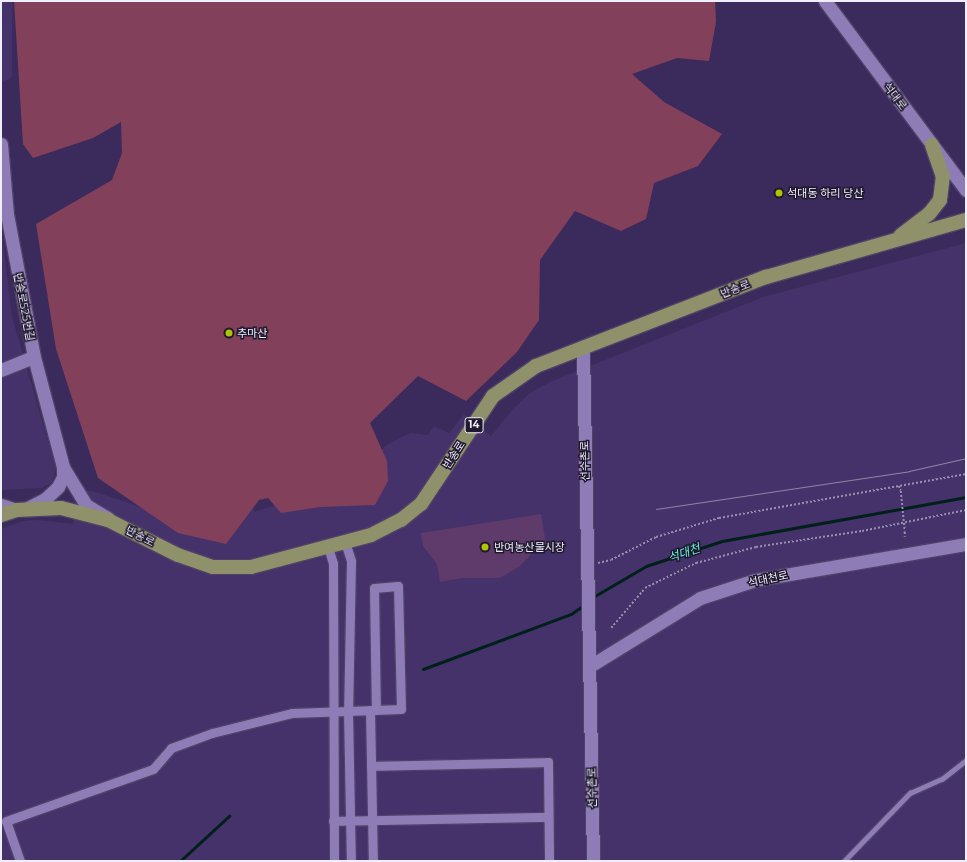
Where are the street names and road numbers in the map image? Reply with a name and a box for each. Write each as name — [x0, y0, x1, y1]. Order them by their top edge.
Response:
street label: 석대로 — [881, 80, 909, 112]
street label: 반송로525번길 — [11, 272, 37, 342]
street label: 반송로 — [718, 277, 752, 301]
road number: 14 — [464, 417, 484, 433]
street label: 반송로 — [440, 439, 468, 471]
street label: 선수촌로 — [578, 441, 592, 481]
street label: 반송로 — [123, 523, 157, 549]
street label: 석대천로 — [747, 568, 789, 590]
street label: 선수촌로 — [585, 768, 599, 808]

